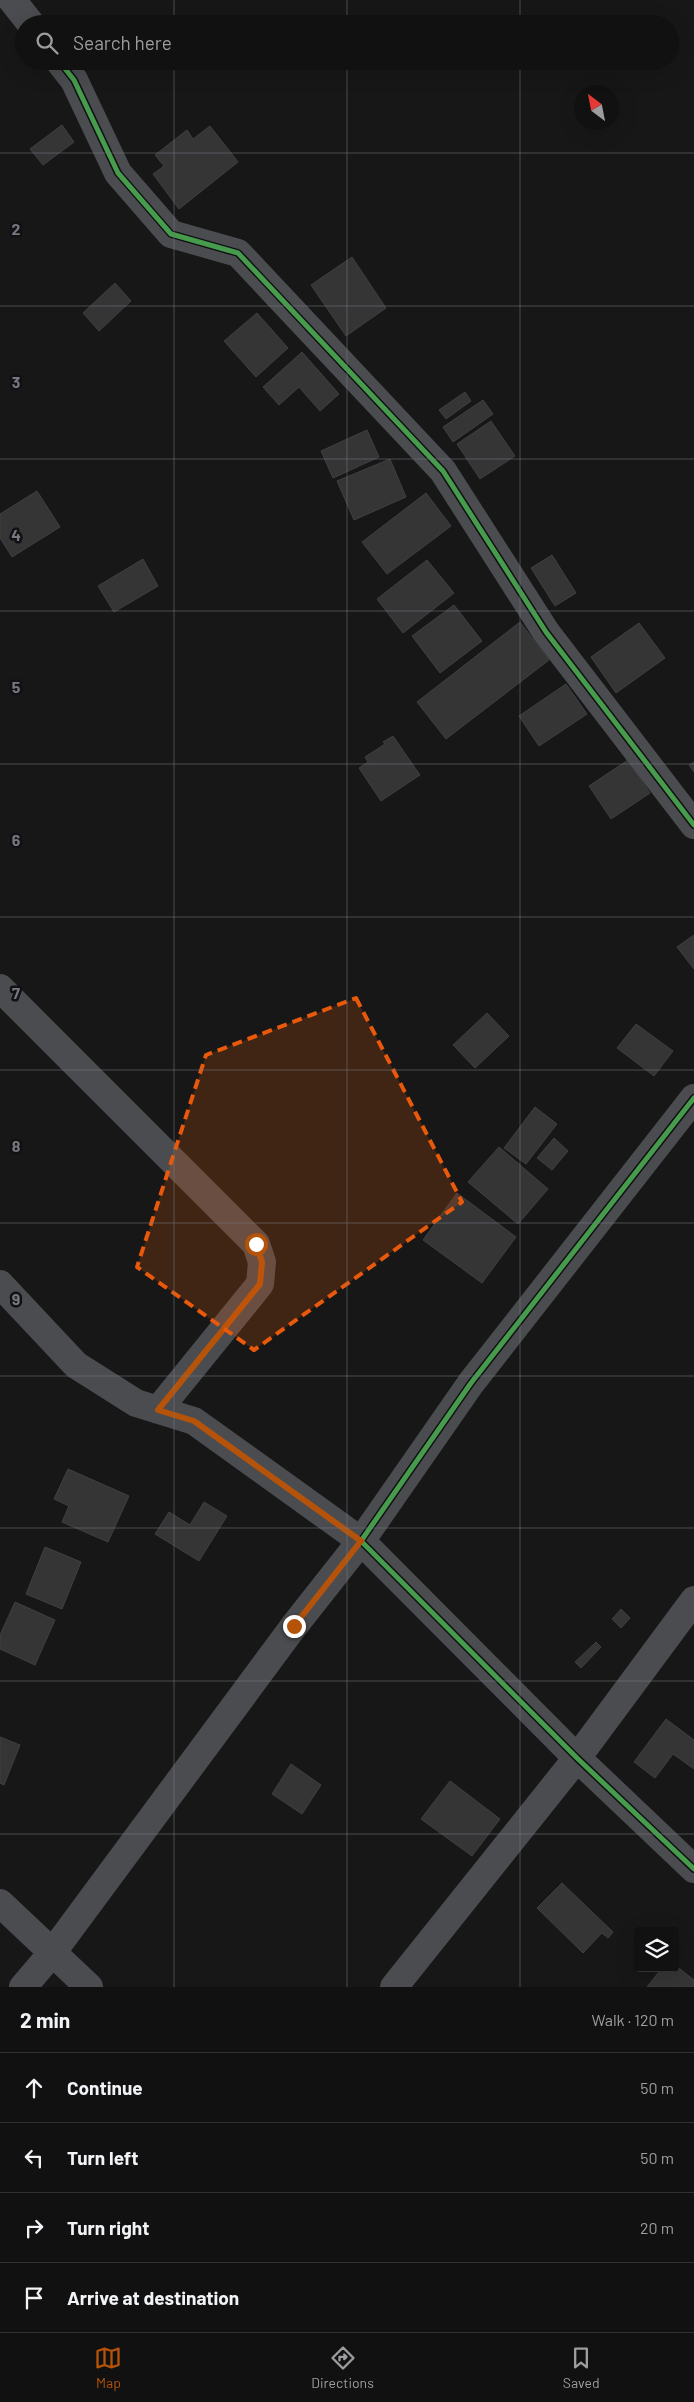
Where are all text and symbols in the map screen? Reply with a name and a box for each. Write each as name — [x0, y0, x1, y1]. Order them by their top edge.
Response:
search box — [15, 15, 679, 70]
icon: search — [33, 29, 61, 57]
text: Search here — [73, 31, 172, 54]
north arrow — [574, 85, 619, 130]
text: 2 — [12, 219, 21, 238]
text: 3 — [12, 372, 20, 391]
text: 4 — [11, 525, 21, 544]
text: 5 — [12, 677, 21, 696]
text: 6 — [12, 830, 21, 849]
text: 7 — [12, 983, 20, 1002]
text: 8 — [12, 1136, 21, 1155]
route start — [245, 1233, 268, 1256]
text: 9 — [12, 1289, 20, 1308]
route end — [283, 1615, 306, 1638]
map controls — [634, 1927, 679, 1972]
button: layers — [634, 1927, 679, 1972]
text: 2 min — [20, 2007, 70, 2032]
text: Walk · 120 m — [591, 2010, 674, 2029]
icon: ahead — [20, 2074, 48, 2102]
text: Continue — [67, 2076, 143, 2099]
text: 50 m — [640, 2078, 674, 2097]
icon: left — [20, 2144, 48, 2172]
text: Turn left — [67, 2146, 138, 2169]
text: 50 m — [640, 2148, 674, 2167]
icon: right — [20, 2214, 48, 2242]
text: Turn right — [67, 2216, 149, 2239]
text: 20 m — [640, 2218, 674, 2237]
icon: arrive — [20, 2284, 48, 2312]
text: Arrive at destination — [67, 2286, 239, 2309]
tab: Map — [94, 2344, 122, 2391]
tab: Directions — [311, 2344, 374, 2391]
tab: Saved — [563, 2344, 600, 2391]

